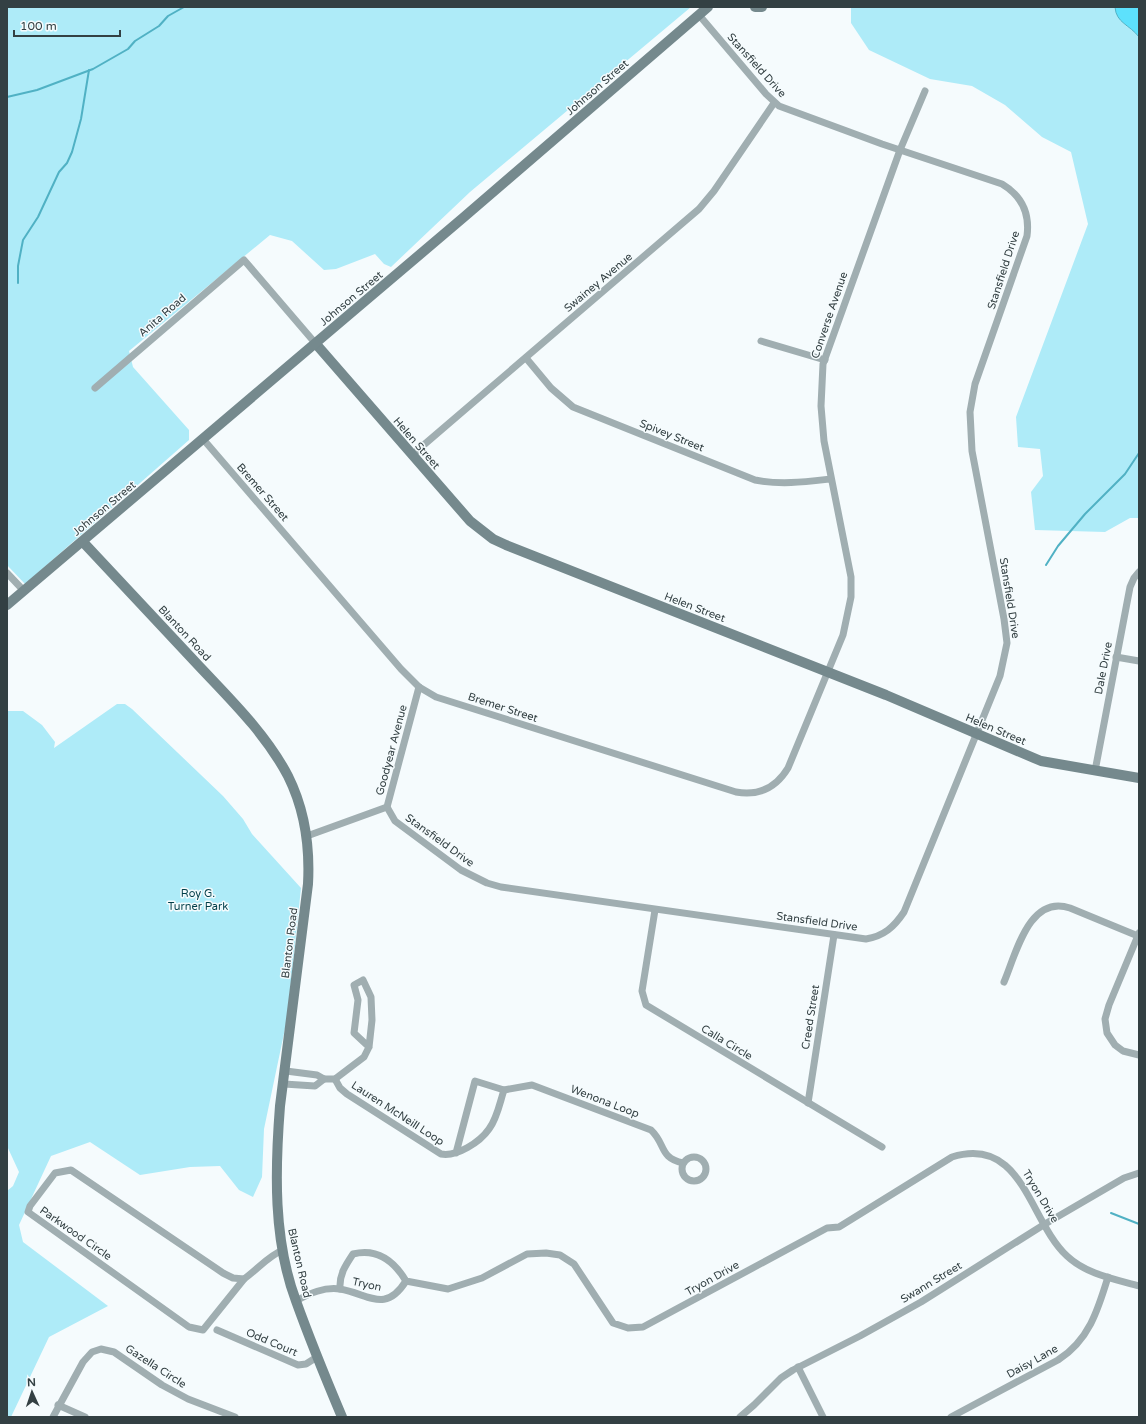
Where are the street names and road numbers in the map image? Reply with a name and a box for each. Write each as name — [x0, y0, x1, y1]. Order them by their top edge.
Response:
street label: Stansfield Drive — [724, 31, 789, 100]
street label: Johnson Street — [564, 57, 631, 118]
street label: Stansfield Drive — [985, 229, 1022, 311]
street label: Swainey Avenue — [562, 250, 635, 315]
street label: Johnson Street — [317, 268, 385, 328]
street label: Converse Avenue — [809, 270, 850, 360]
street label: Anita Road — [136, 291, 189, 339]
street label: Helen Street — [391, 415, 443, 472]
street label: Spivey Street — [638, 417, 706, 454]
street label: Bremer Street — [234, 461, 291, 524]
street label: Johnson Street — [70, 478, 138, 538]
street label: Stansfield Drive — [997, 557, 1022, 639]
street label: Helen Street — [662, 590, 727, 625]
street label: Blanton Road — [156, 603, 214, 664]
street label: Dale Drive — [1092, 641, 1115, 695]
street label: Bremer Street — [466, 690, 539, 725]
street label: Goodyear Avenue — [373, 703, 410, 797]
street label: Helen Street — [964, 711, 1028, 748]
street label: Stansfield Drive — [403, 811, 477, 870]
street label: Blanton Road — [279, 907, 300, 979]
street label: Stansfield Drive — [776, 909, 858, 934]
street label: Creed Street — [799, 984, 822, 1050]
street label: Calla Circle — [699, 1022, 755, 1063]
street label: Lauren McNeill Loop — [349, 1079, 447, 1148]
street label: Wenona Loop — [569, 1082, 641, 1121]
street label: Tryon Drive — [1020, 1167, 1061, 1225]
street label: Parkwood Circle — [37, 1204, 114, 1263]
street label: Blanton Road — [285, 1227, 314, 1299]
street label: Tryon Drive — [683, 1258, 741, 1299]
street label: Swann Street — [898, 1259, 964, 1306]
street label: Tryon — [351, 1275, 383, 1294]
street label: Odd Court — [244, 1326, 300, 1359]
street label: Gazella Circle — [123, 1342, 189, 1391]
street label: Daisy Lane — [1004, 1342, 1060, 1381]

